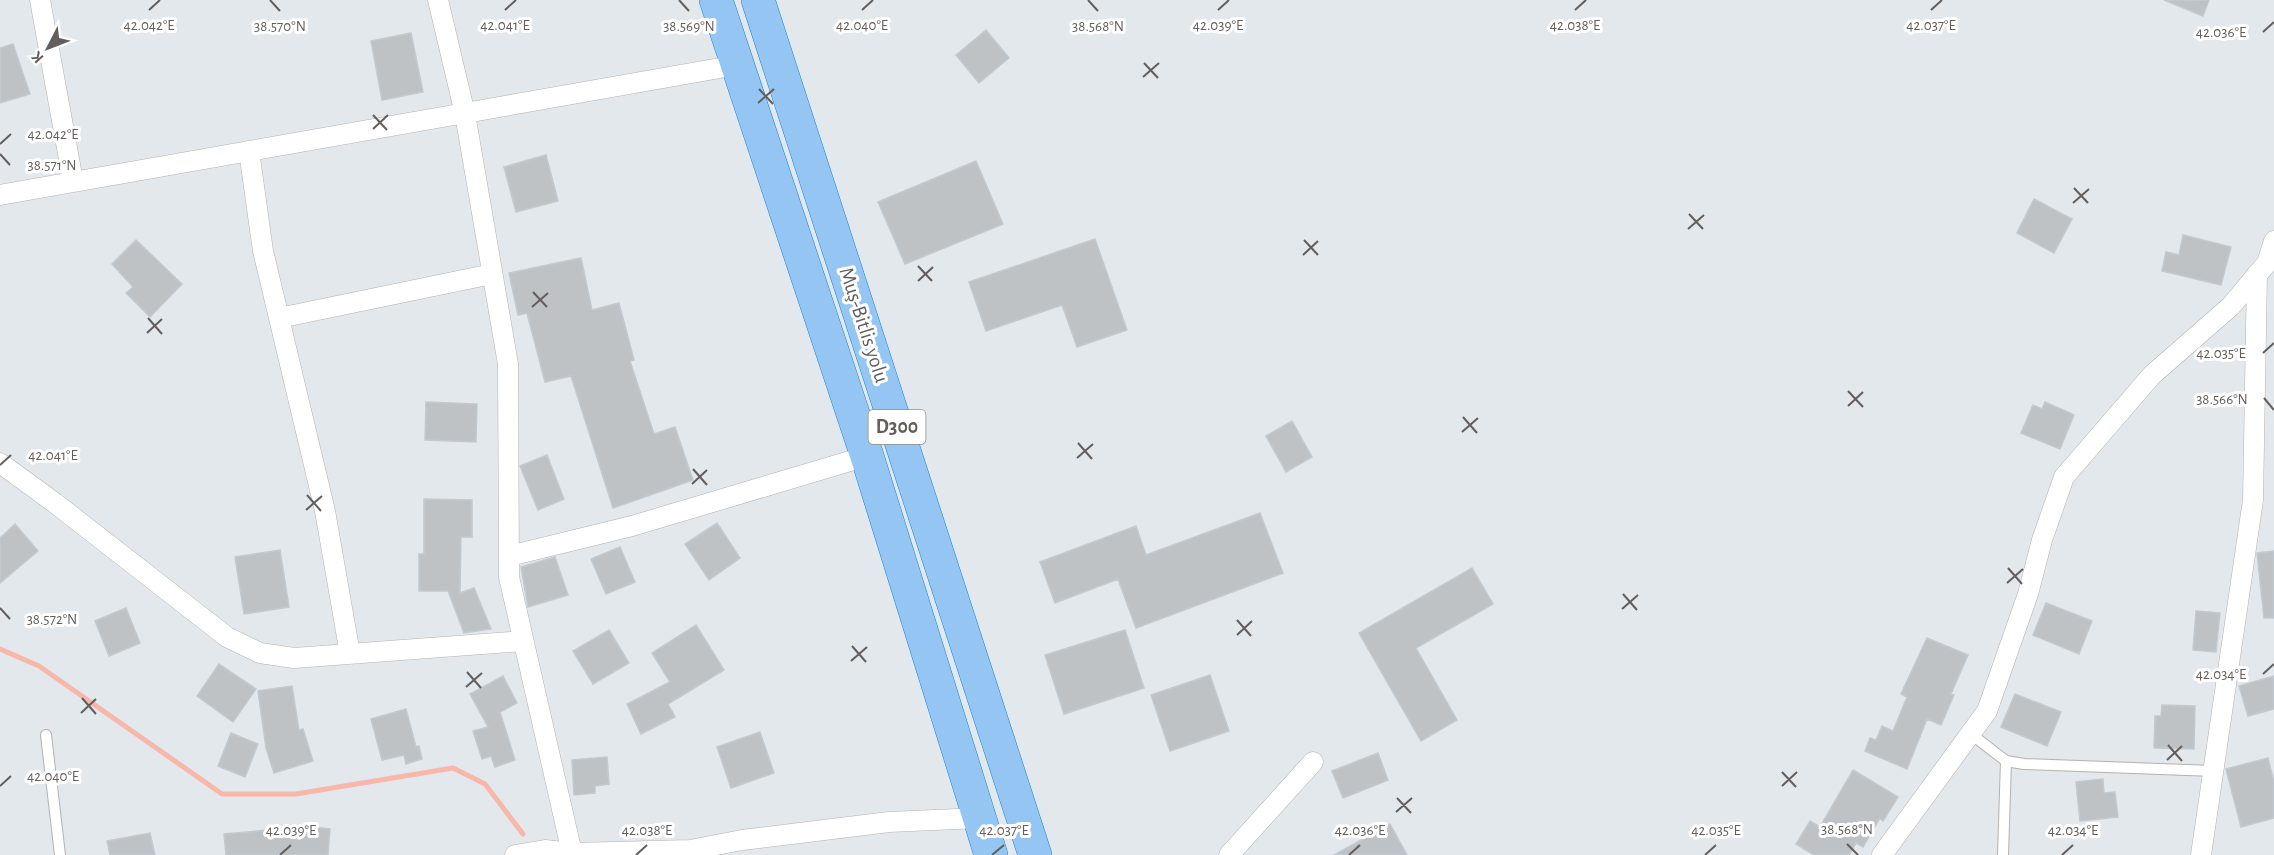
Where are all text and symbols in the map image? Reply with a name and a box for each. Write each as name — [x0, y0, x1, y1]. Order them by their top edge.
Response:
north arrow — [18, 18, 78, 78]
text: 42.042°E — [123, 18, 175, 33]
text: 42.041°E — [480, 18, 530, 33]
text: 42.040°E — [836, 18, 888, 33]
text: 42.039°E — [1193, 18, 1243, 33]
text: 42.038°E — [1550, 18, 1600, 33]
text: 42.037°E — [1906, 18, 1956, 33]
text: 38.570°N — [254, 19, 306, 34]
text: 38.569°N — [663, 19, 715, 34]
text: 38.568°N — [1072, 19, 1124, 34]
text: 42.036°E — [2196, 25, 2246, 40]
text: K — [28, 48, 47, 66]
text: 42.042°E — [27, 127, 79, 142]
text: 38.571°N — [27, 158, 77, 173]
street label: Muş-Bitlis yolu — [835, 265, 893, 386]
text: 42.035°E — [2196, 346, 2246, 361]
text: 38.566°N — [2196, 392, 2248, 407]
road number: D300 — [868, 410, 926, 444]
text: 42.041°E — [28, 448, 78, 463]
text: 38.572°N — [27, 612, 77, 627]
text: 42.034°E — [2196, 667, 2246, 682]
text: 42.040°E — [27, 769, 79, 784]
text: 38.568°N — [1821, 822, 1873, 837]
text: 42.039°E — [266, 823, 316, 838]
text: 42.038°E — [622, 823, 672, 838]
text: 42.037°E — [979, 823, 1029, 838]
text: 42.036°E — [1335, 823, 1385, 838]
text: 42.035°E — [1691, 823, 1741, 838]
text: 42.034°E — [2048, 823, 2098, 838]

